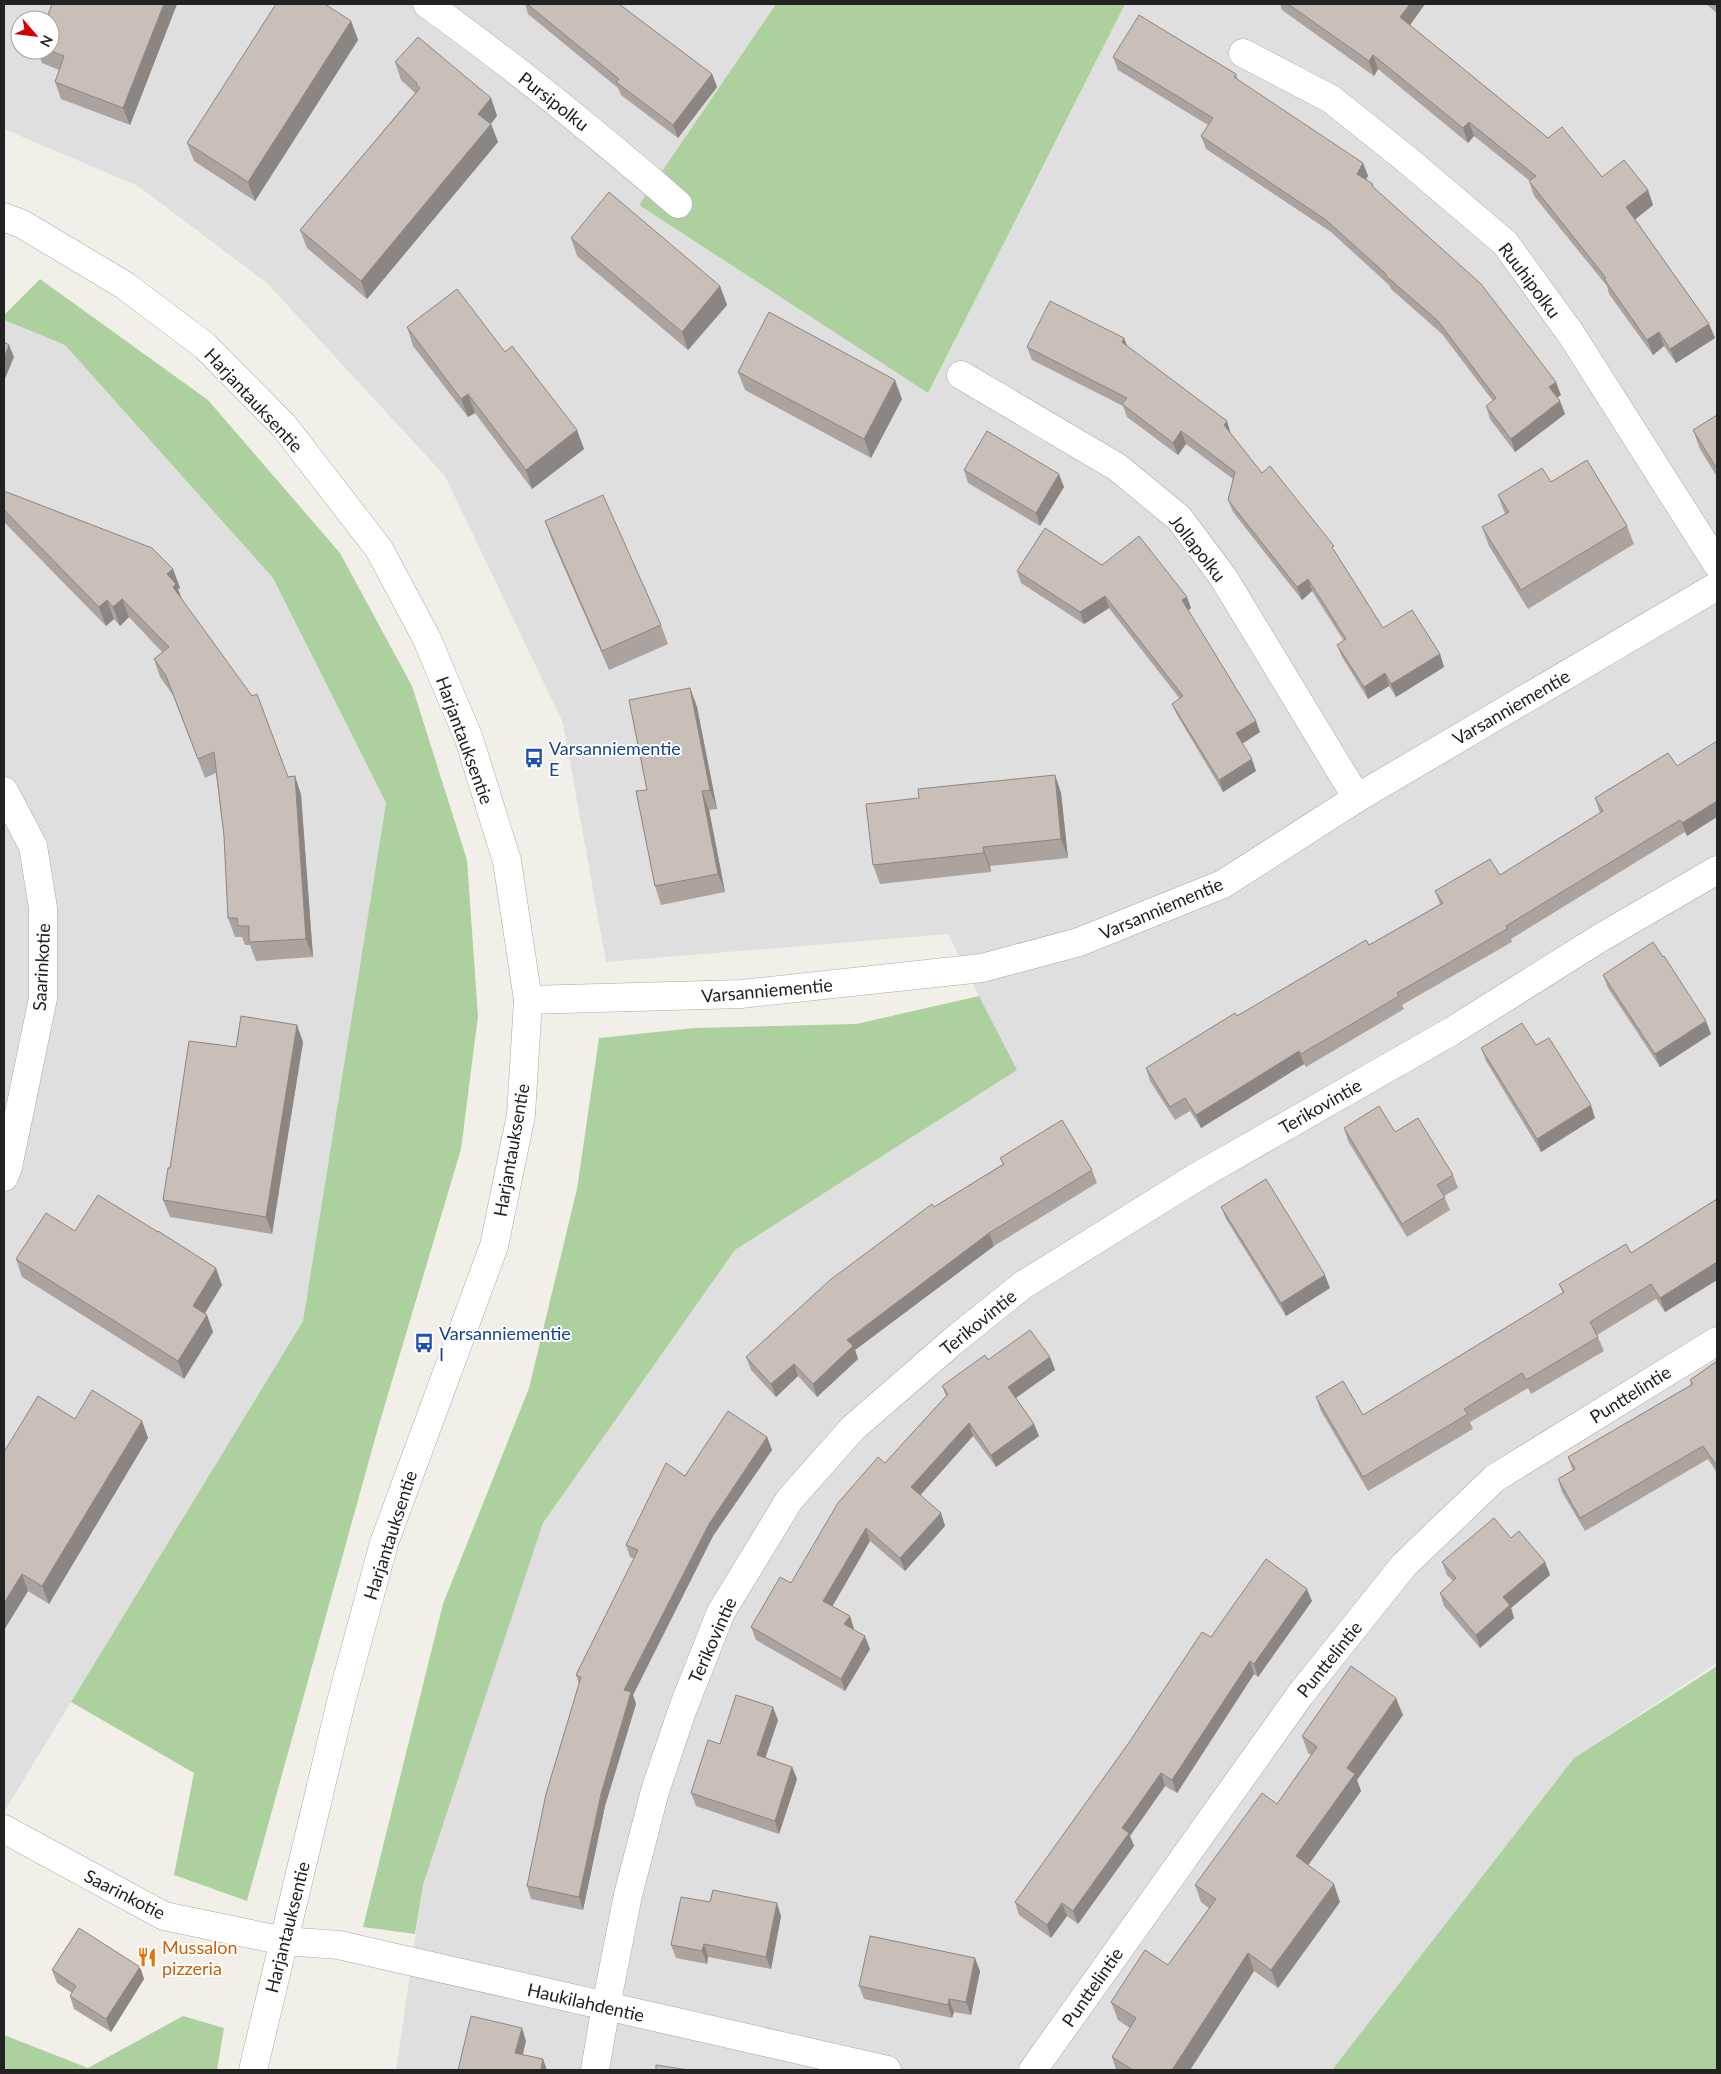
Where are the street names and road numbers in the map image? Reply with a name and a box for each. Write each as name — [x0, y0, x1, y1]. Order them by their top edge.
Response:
street label: Pursipolku — [514, 67, 594, 135]
street label: Ruuhipolku — [1494, 238, 1566, 322]
street label: Harjantauksentie — [200, 343, 308, 457]
street label: Jollapolku — [1165, 510, 1231, 586]
street label: Varsanniementie — [1448, 665, 1574, 749]
street label: Harjantauksentie — [432, 673, 498, 807]
street label: Varsanniementie — [1096, 872, 1226, 944]
street label: Saarinkotie — [28, 923, 54, 1011]
street label: Varsanniementie — [700, 973, 834, 1007]
street label: Terikovintie — [1275, 1074, 1365, 1138]
street label: Harjantauksentie — [488, 1082, 534, 1218]
street label: Terikovintie — [936, 1285, 1020, 1359]
street label: Punttelintie — [1585, 1360, 1675, 1428]
street label: Harjantauksentie — [359, 1468, 421, 1602]
street label: Terikovintie — [683, 1594, 741, 1686]
street label: Punttelintie — [1292, 1617, 1366, 1701]
street label: Harjantauksentie — [260, 1859, 314, 1995]
street label: Saarinkotie — [81, 1864, 169, 1924]
street label: Punttelintie — [1057, 1943, 1127, 2031]
street label: Haukilahdentie — [525, 1978, 647, 2026]

